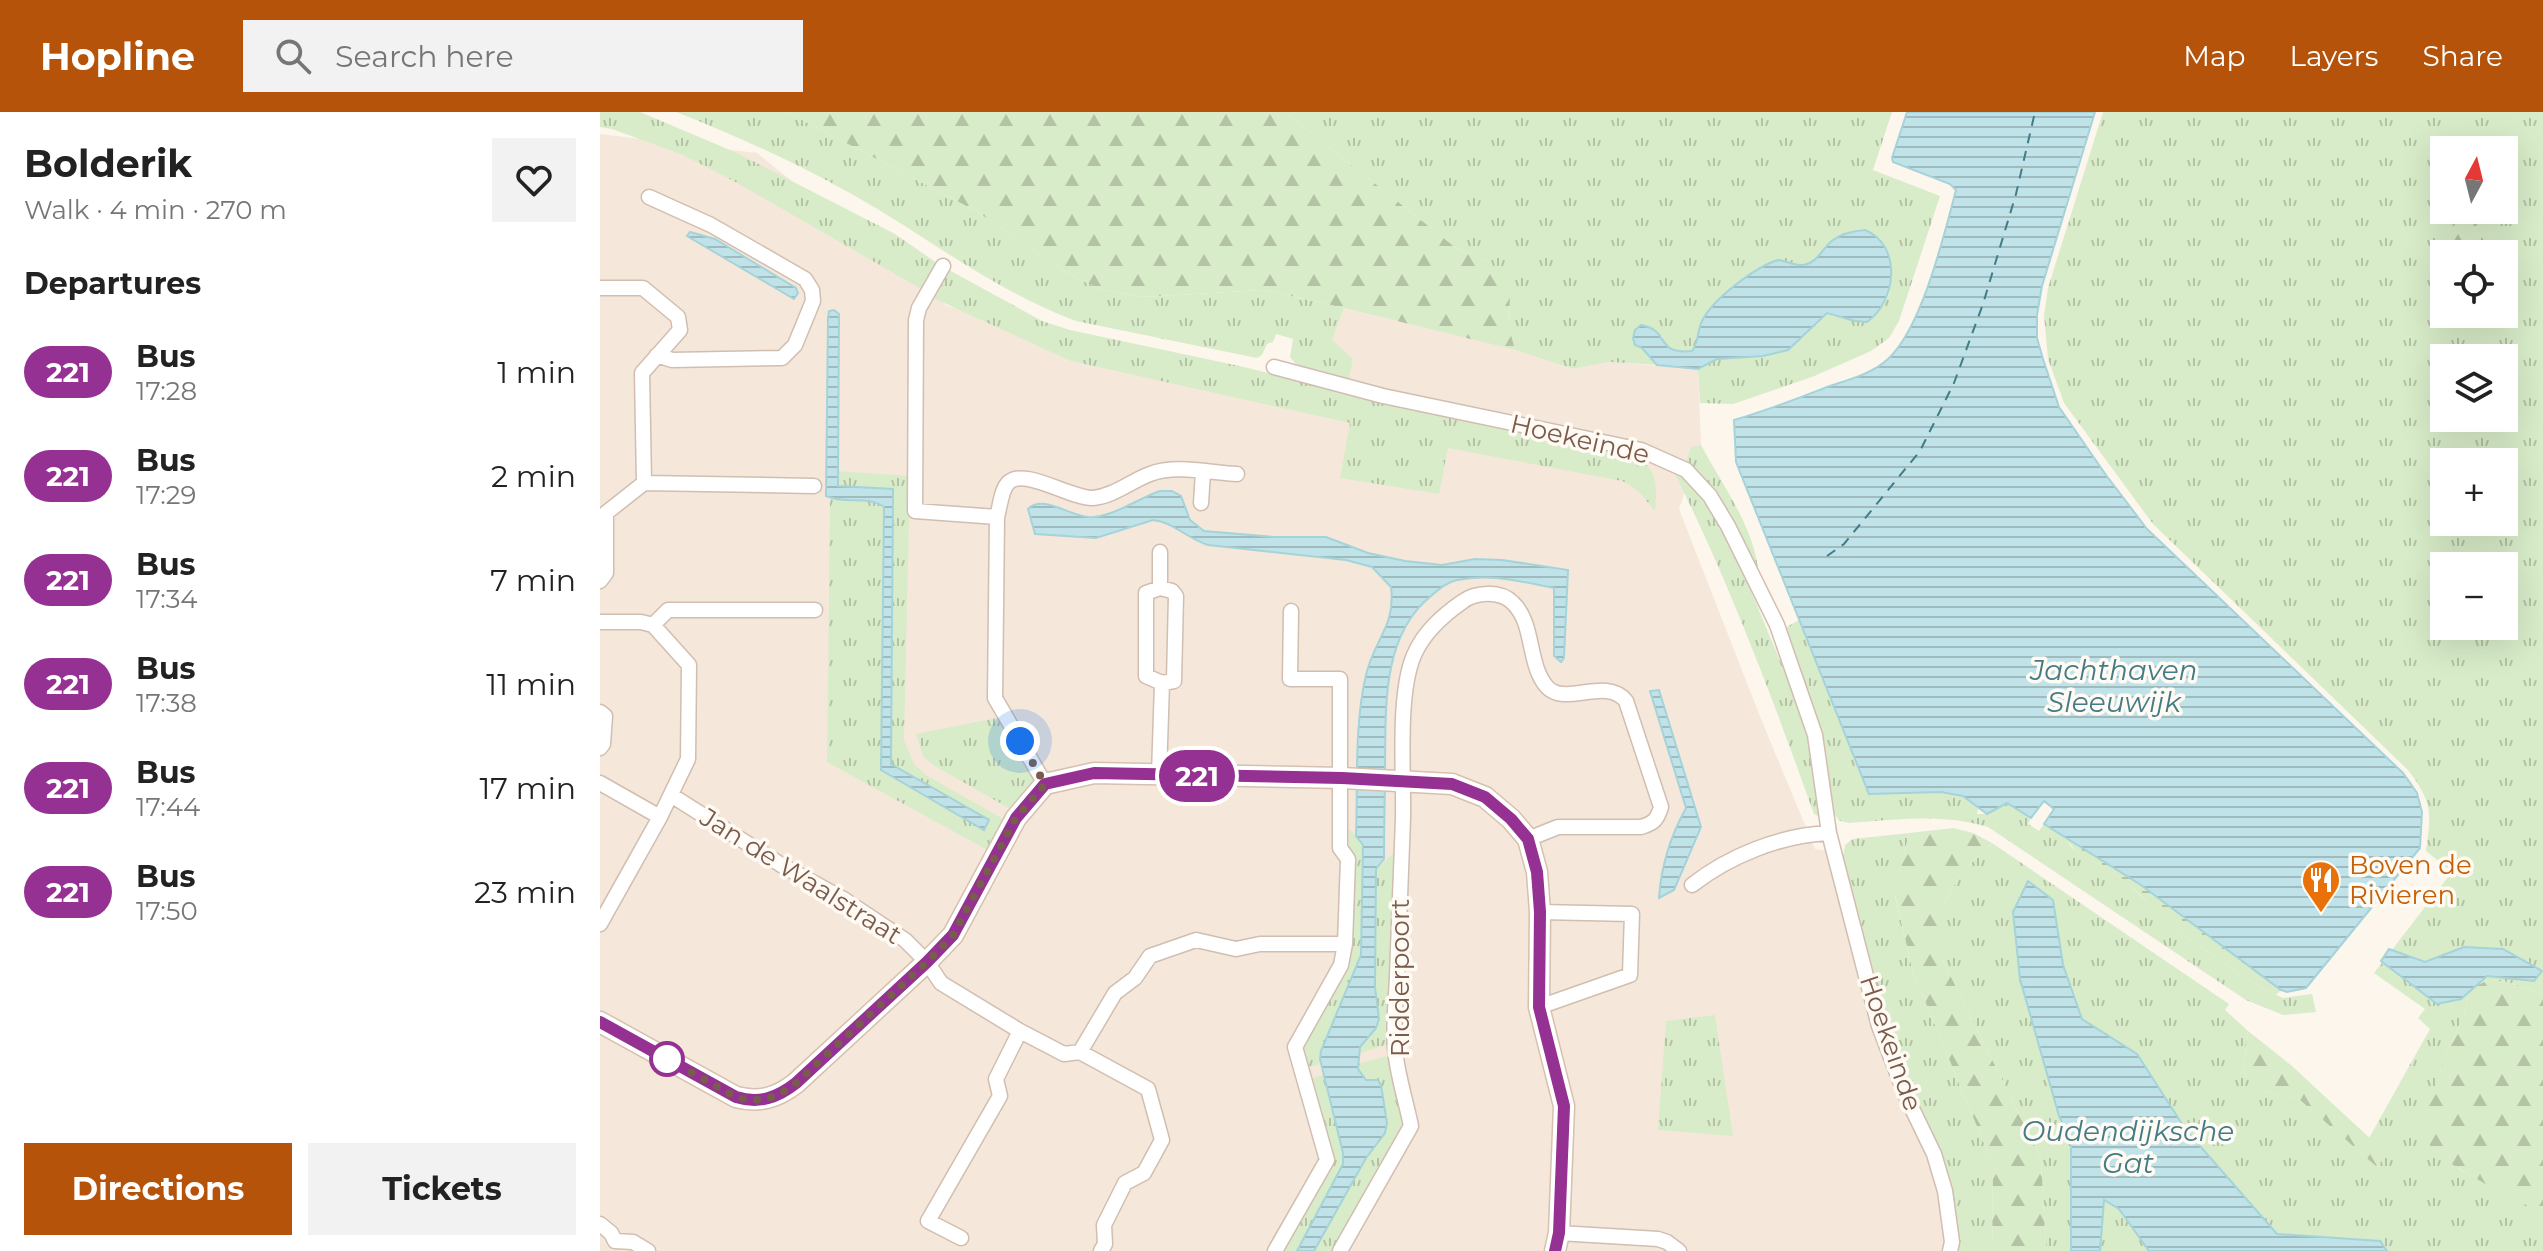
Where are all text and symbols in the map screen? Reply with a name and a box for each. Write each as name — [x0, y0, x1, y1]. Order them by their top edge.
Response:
search box — [243, 20, 803, 92]
text: Hopline — [40, 33, 195, 80]
icon: search — [271, 34, 315, 78]
text: Search here — [335, 38, 514, 75]
text: Map — [2183, 39, 2246, 73]
text: Layers — [2290, 39, 2379, 73]
text: Share — [2423, 39, 2503, 73]
north arrow — [2430, 136, 2518, 224]
map controls — [2430, 136, 2518, 640]
button: heart — [492, 138, 576, 222]
text: Bolderik — [24, 140, 192, 187]
text: Walk · 4 min · 270 m — [24, 194, 287, 226]
button: locate — [2430, 240, 2518, 328]
text: Departures — [24, 265, 201, 302]
text: Bus — [136, 338, 196, 375]
button: layers — [2430, 344, 2518, 432]
text: 1 min — [497, 354, 576, 391]
text: 221 — [46, 355, 90, 389]
text: 17:28 — [136, 375, 197, 407]
street label: Hoekeinde — [1507, 407, 1653, 471]
text: Bus — [136, 442, 196, 479]
button: + — [2430, 448, 2518, 536]
text: 2 min — [491, 458, 576, 495]
text: 221 — [46, 459, 90, 493]
text: 17:29 — [136, 479, 196, 511]
text: Bus — [136, 546, 196, 583]
button: − — [2430, 552, 2518, 640]
text: 7 min — [490, 562, 576, 599]
text: 221 — [46, 563, 90, 597]
text: 17:34 — [136, 583, 198, 615]
text: Bus — [136, 650, 196, 687]
water label: Jachthaven Sleeuwijk — [2028, 653, 2198, 719]
text: 11 min — [486, 666, 576, 703]
text: 221 — [46, 667, 90, 701]
text: 17:38 — [136, 687, 197, 719]
your location — [1000, 721, 1040, 761]
line badge: 221 — [1151, 750, 1243, 802]
text: Bus — [136, 754, 196, 791]
text: 221 — [1175, 759, 1219, 793]
text: 17 min — [479, 770, 576, 807]
text: 221 — [46, 771, 90, 805]
text: 17:44 — [136, 791, 200, 823]
street label: Jan de Waalstraat — [693, 800, 908, 951]
place label: Boven de Rivieren — [2349, 849, 2472, 911]
text: Bus — [136, 858, 196, 895]
restaurant icon: Boven de Rivieren — [2300, 859, 2342, 914]
text: 23 min — [474, 874, 576, 911]
text: 221 — [46, 875, 90, 909]
text: 17:50 — [136, 895, 198, 927]
street label: Ridderpoort — [1384, 899, 1416, 1057]
street label: Hoekeinde — [1853, 971, 1929, 1115]
unlabelled marker — [650, 1042, 684, 1076]
water label: Oudendijksche Gat — [2022, 1114, 2234, 1180]
button: Directions — [24, 1143, 292, 1235]
button: Tickets — [308, 1143, 576, 1235]

